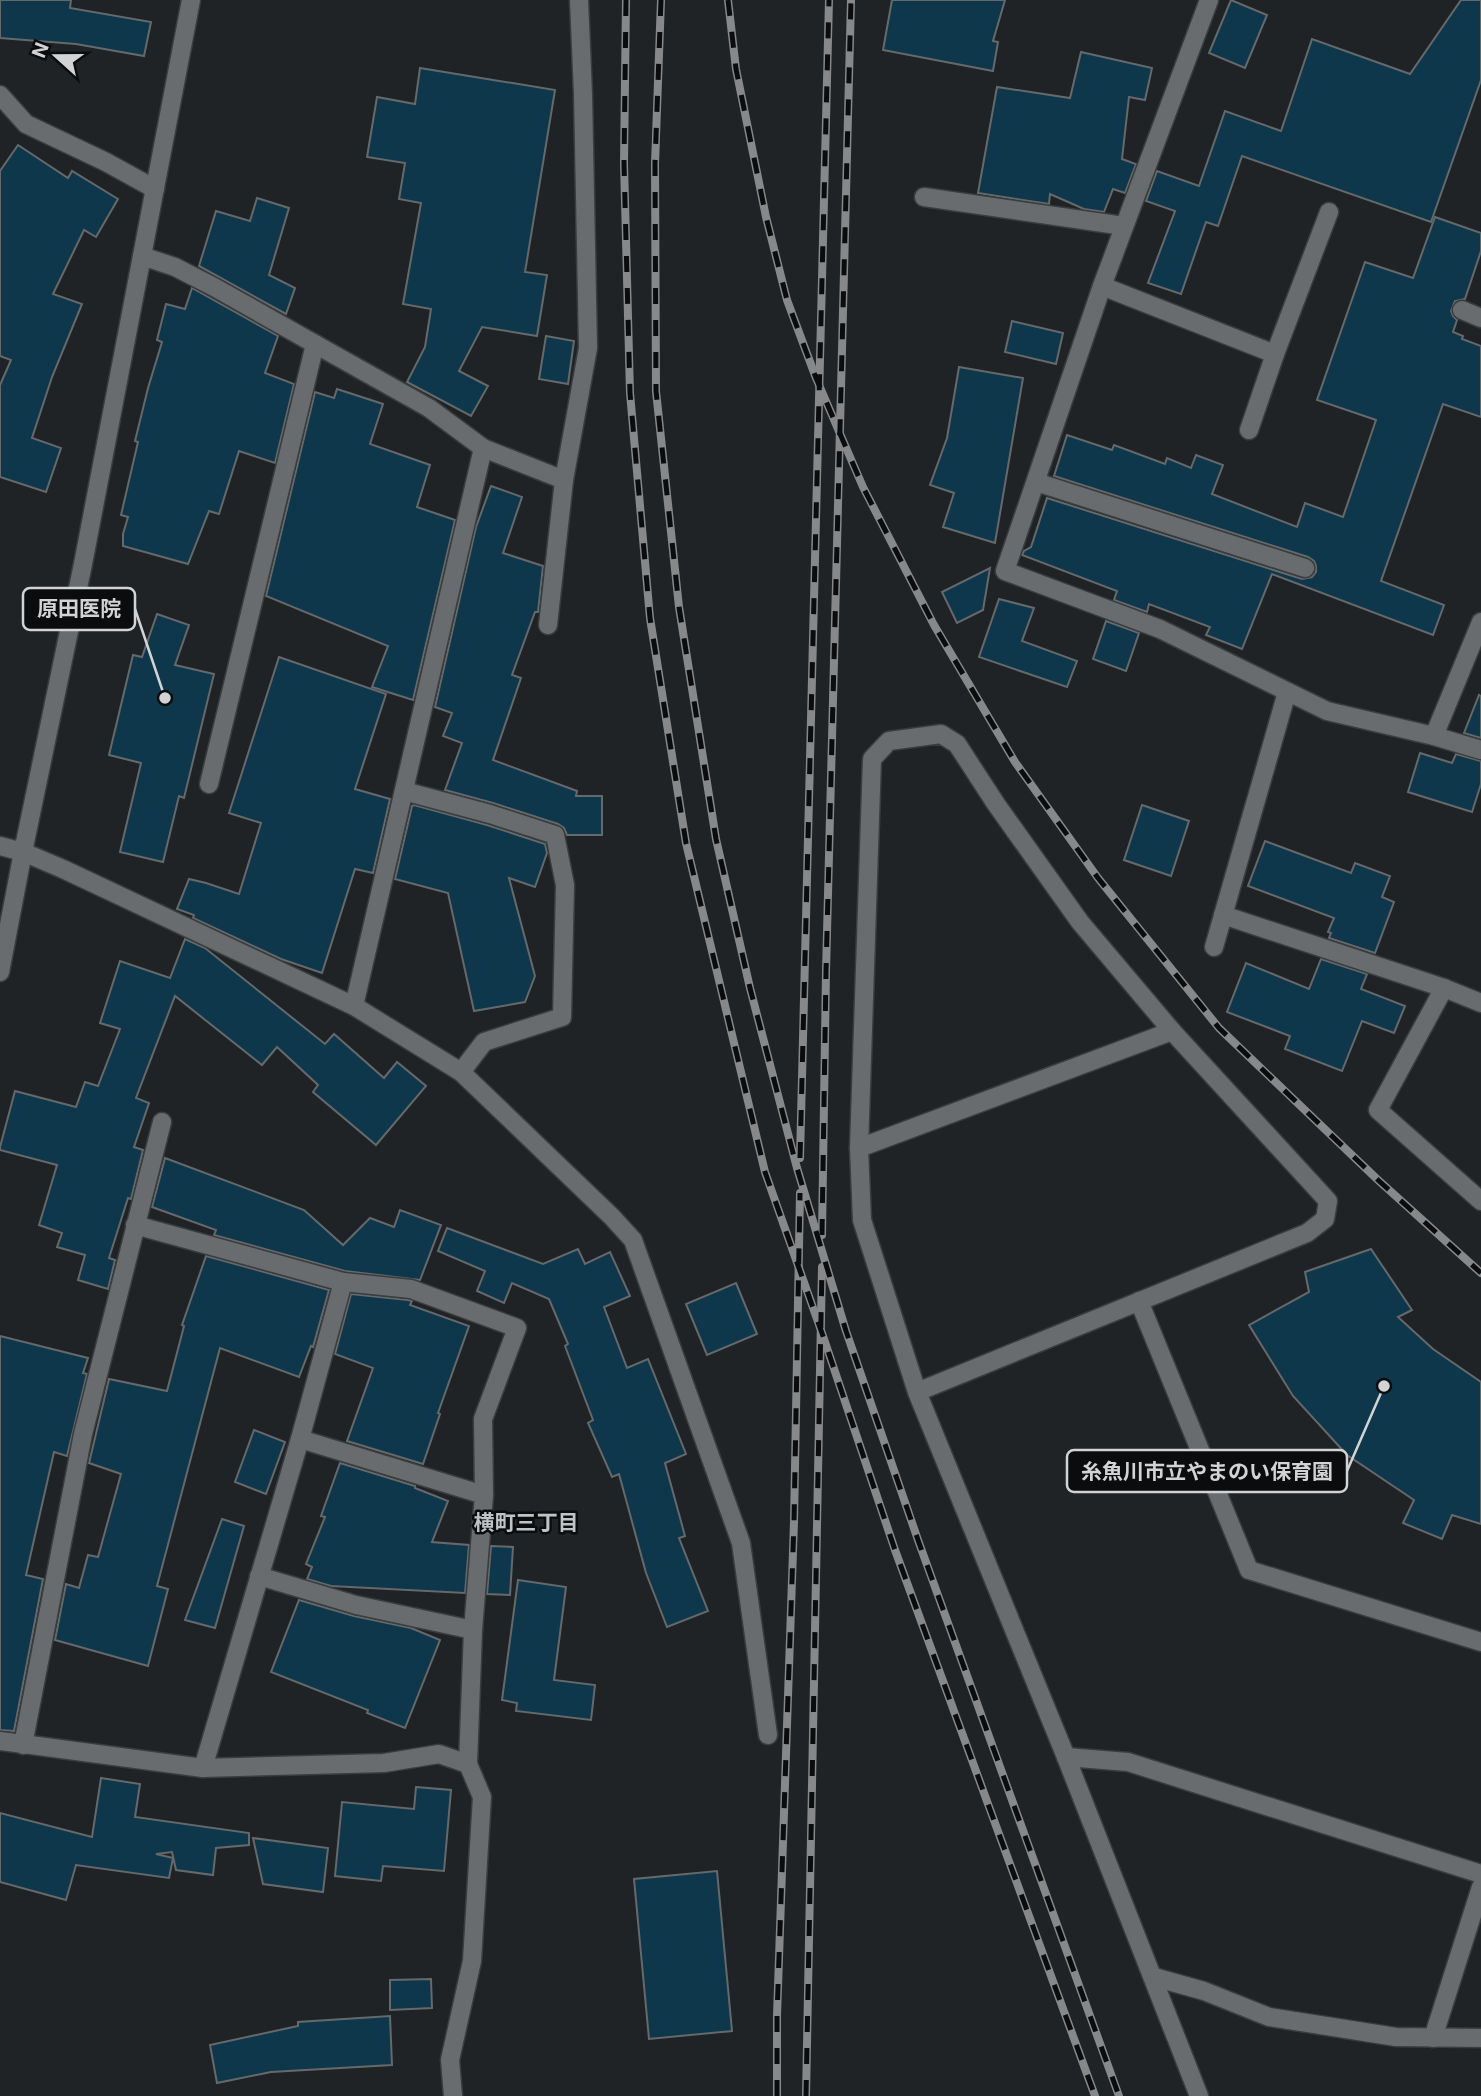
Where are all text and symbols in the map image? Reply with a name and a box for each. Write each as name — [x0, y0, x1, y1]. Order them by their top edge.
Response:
north arrow — [21, 21, 91, 91]
text: N — [27, 39, 54, 61]
callout: 原田医院 — [23, 588, 135, 630]
text: 原田医院 — [37, 596, 121, 621]
callout: 糸魚川市立やまのい保育園 — [1067, 1450, 1347, 1492]
text: 糸魚川市立やまのい保育園 — [1081, 1459, 1333, 1484]
district label: 横町三丁目 — [474, 1510, 579, 1535]

